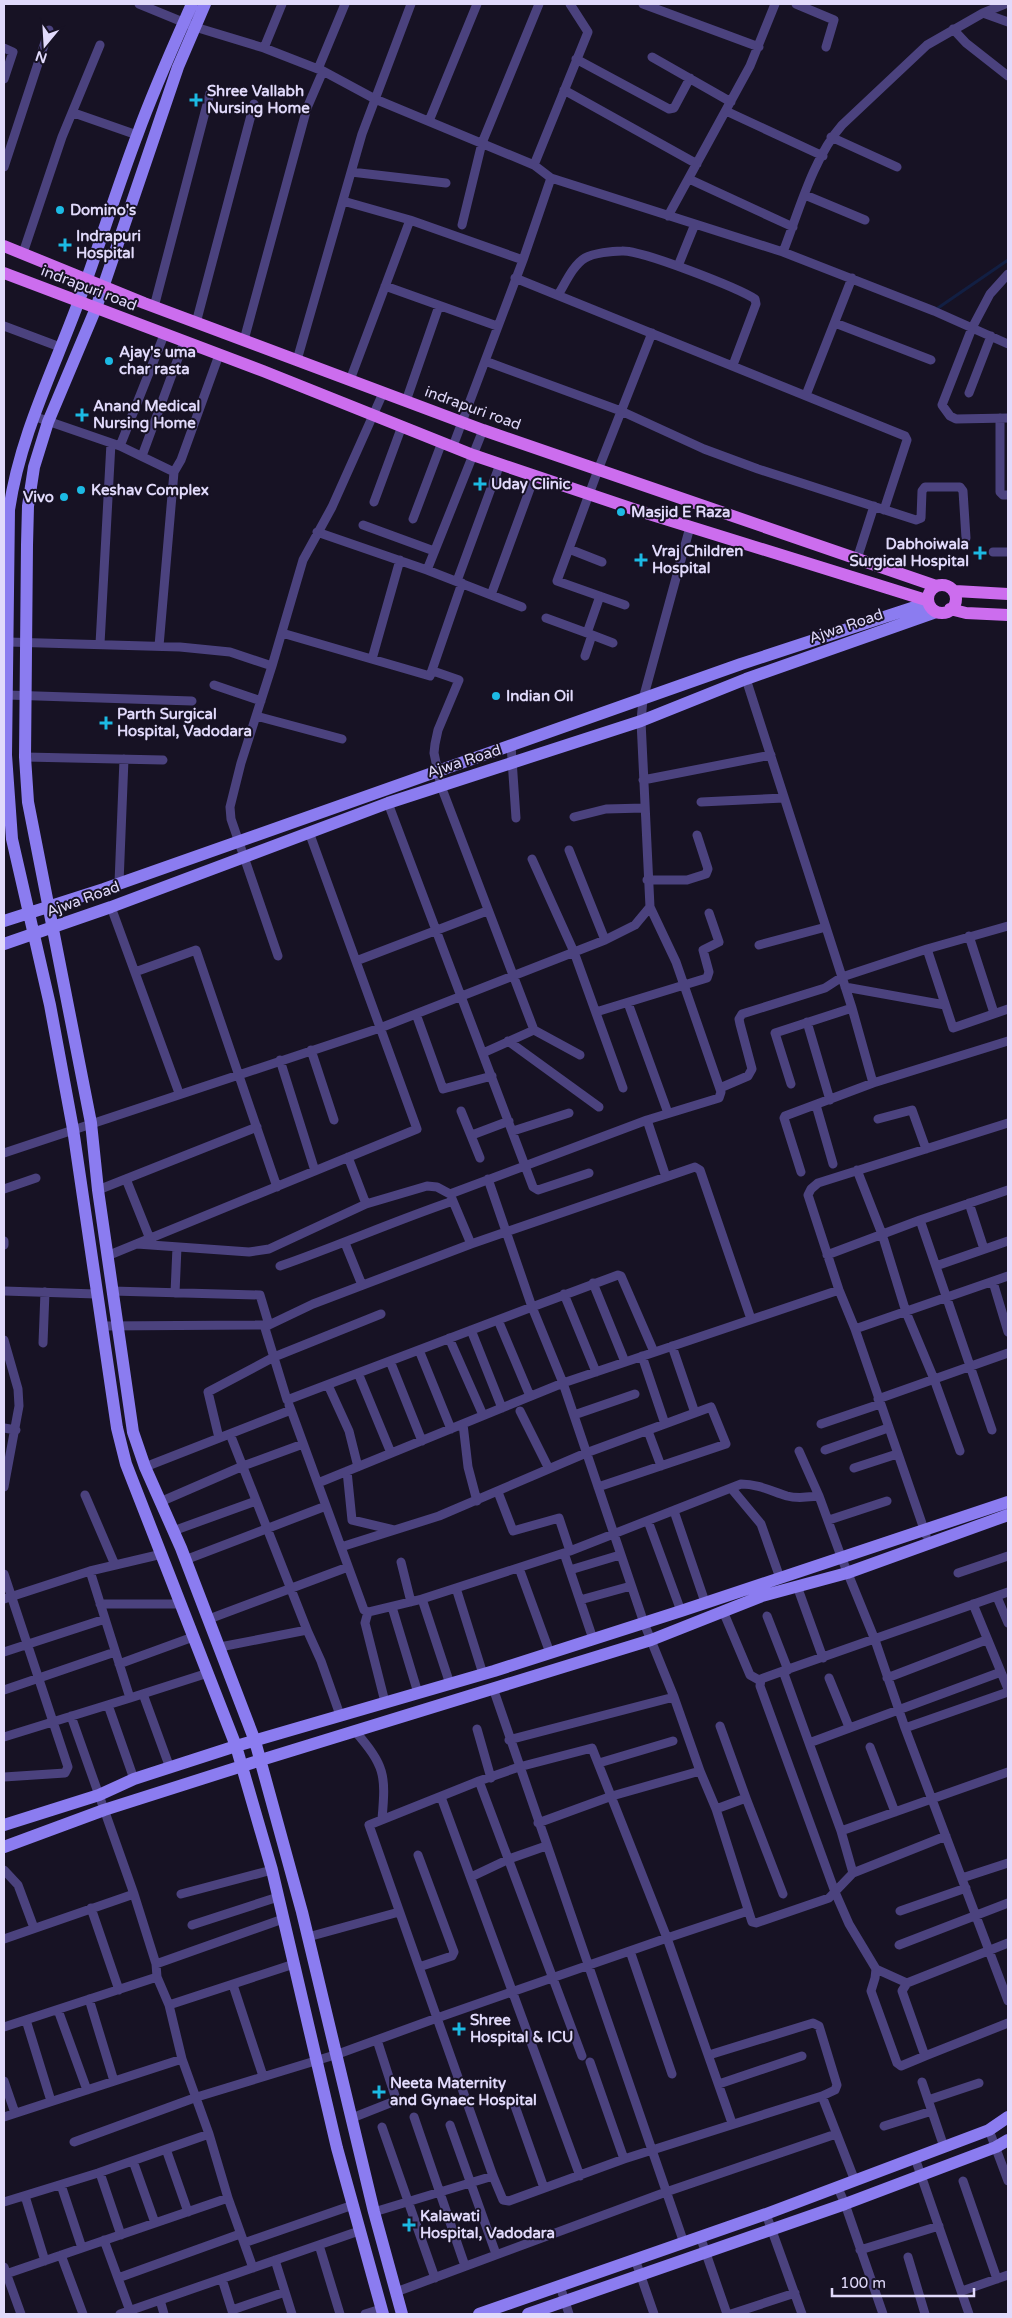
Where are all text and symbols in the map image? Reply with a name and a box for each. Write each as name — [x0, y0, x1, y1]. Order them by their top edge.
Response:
north arrow — [20, 20, 70, 70]
text: N — [33, 47, 49, 67]
place label: Shree Vallabh Nursing Home — [207, 82, 310, 118]
marker: Shree Vallabh Nursing Home — [189, 93, 203, 107]
place label: Domino's — [70, 201, 136, 219]
marker: Domino's — [54, 204, 66, 216]
place label: Indrapuri Hospital — [76, 227, 141, 263]
marker: Indrapuri Hospital — [58, 238, 72, 252]
street label: indrapuri road — [39, 261, 139, 315]
place label: Ajay's uma char rasta — [119, 343, 196, 378]
marker: Ajay's uma char rasta — [103, 355, 115, 367]
street label: indrapuri road — [422, 382, 524, 434]
place label: Anand Medical Nursing Home — [93, 397, 200, 433]
marker: Anand Medical Nursing Home — [75, 408, 89, 422]
place label: Uday Clinic — [491, 475, 571, 494]
marker: Uday Clinic — [473, 477, 487, 491]
place label: Keshav Complex — [91, 481, 209, 500]
marker: Keshav Complex — [75, 484, 87, 496]
place label: Vivo — [23, 488, 54, 506]
marker: Vivo — [58, 491, 70, 503]
place label: Masjid E Raza — [631, 503, 731, 522]
marker: Masjid E Raza — [615, 506, 627, 518]
place label: Dabhoiwala Surgical Hospital — [849, 535, 969, 571]
place label: Vraj Children Hospital — [652, 542, 743, 578]
marker: Dabhoiwala Surgical Hospital — [973, 546, 987, 560]
marker: Vraj Children Hospital — [634, 553, 648, 567]
street label: Ajwa Road — [807, 605, 885, 647]
place label: Indian Oil — [506, 687, 573, 705]
marker: Indian Oil — [490, 690, 502, 702]
place label: Parth Surgical Hospital, Vadodara — [117, 705, 252, 741]
marker: Parth Surgical Hospital, Vadodara — [99, 716, 113, 730]
street label: Ajwa Road — [425, 741, 503, 781]
street label: Ajwa Road — [44, 877, 122, 921]
place label: Shree Hospital & ICU — [470, 2011, 573, 2047]
marker: Shree Hospital & ICU — [452, 2022, 466, 2036]
place label: Neeta Maternity and Gynaec Hospital — [390, 2074, 537, 2110]
marker: Neeta Maternity and Gynaec Hospital — [372, 2085, 386, 2099]
place label: Kalawati Hospital, Vadodara — [420, 2207, 555, 2243]
marker: Kalawati Hospital, Vadodara — [402, 2218, 416, 2232]
scale bar — [832, 2266, 974, 2298]
text: 100 m — [840, 2274, 886, 2292]

